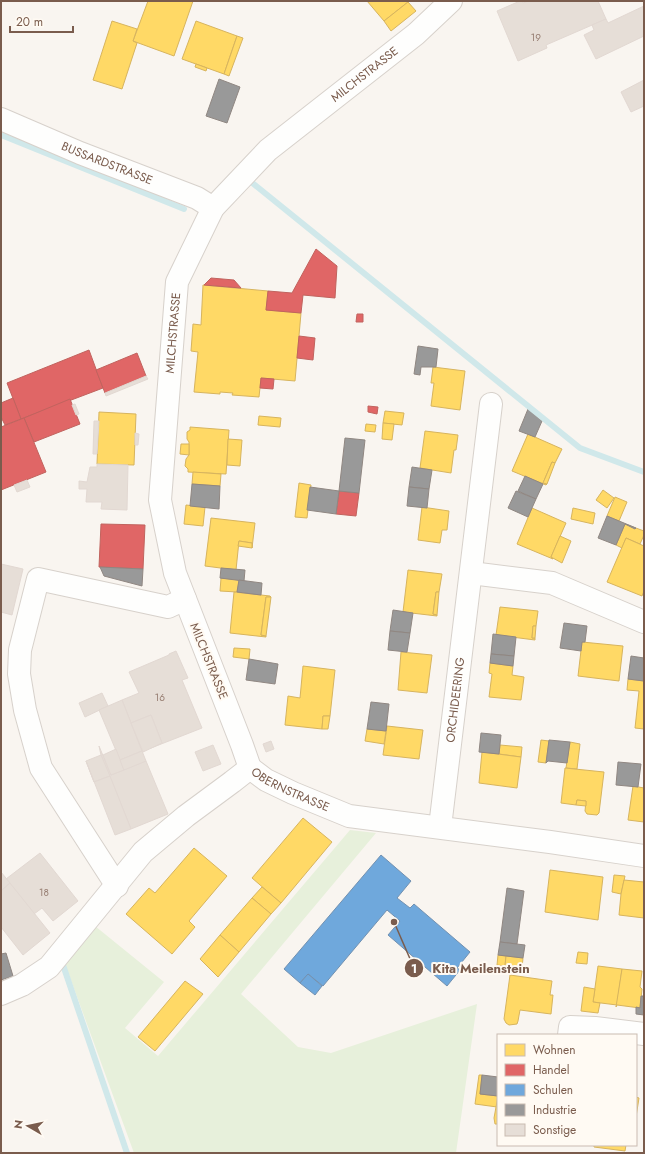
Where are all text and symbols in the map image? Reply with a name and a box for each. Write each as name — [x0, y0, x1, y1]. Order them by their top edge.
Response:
scale bar — [10, 8, 73, 34]
text: 20 m — [16, 13, 43, 31]
house number: 19 — [531, 30, 541, 45]
street label: MILCHSTRASSE — [327, 42, 402, 106]
street label: BUSSARDSTRASSE — [59, 137, 155, 189]
street label: MILCHSTRASSE — [161, 292, 185, 374]
street label: MILCHSTRASSE — [185, 620, 233, 702]
street label: ORCHIDEERING — [441, 656, 469, 744]
house number: 16 — [155, 690, 165, 705]
street label: OBERNSTRASSE — [247, 763, 332, 816]
house number: 18 — [39, 885, 49, 900]
callout: Kita Meilenstein — [404, 956, 537, 981]
text: Kita Meilenstein — [432, 959, 530, 978]
text: 1 — [411, 960, 417, 978]
legend — [497, 1034, 637, 1146]
text: Wohnen — [533, 1041, 576, 1059]
text: Handel — [533, 1061, 569, 1079]
text: Schulen — [533, 1081, 573, 1099]
text: Industrie — [533, 1101, 577, 1119]
north arrow — [8, 1106, 48, 1146]
text: N — [10, 1119, 27, 1130]
text: Sonstige — [533, 1121, 576, 1139]

